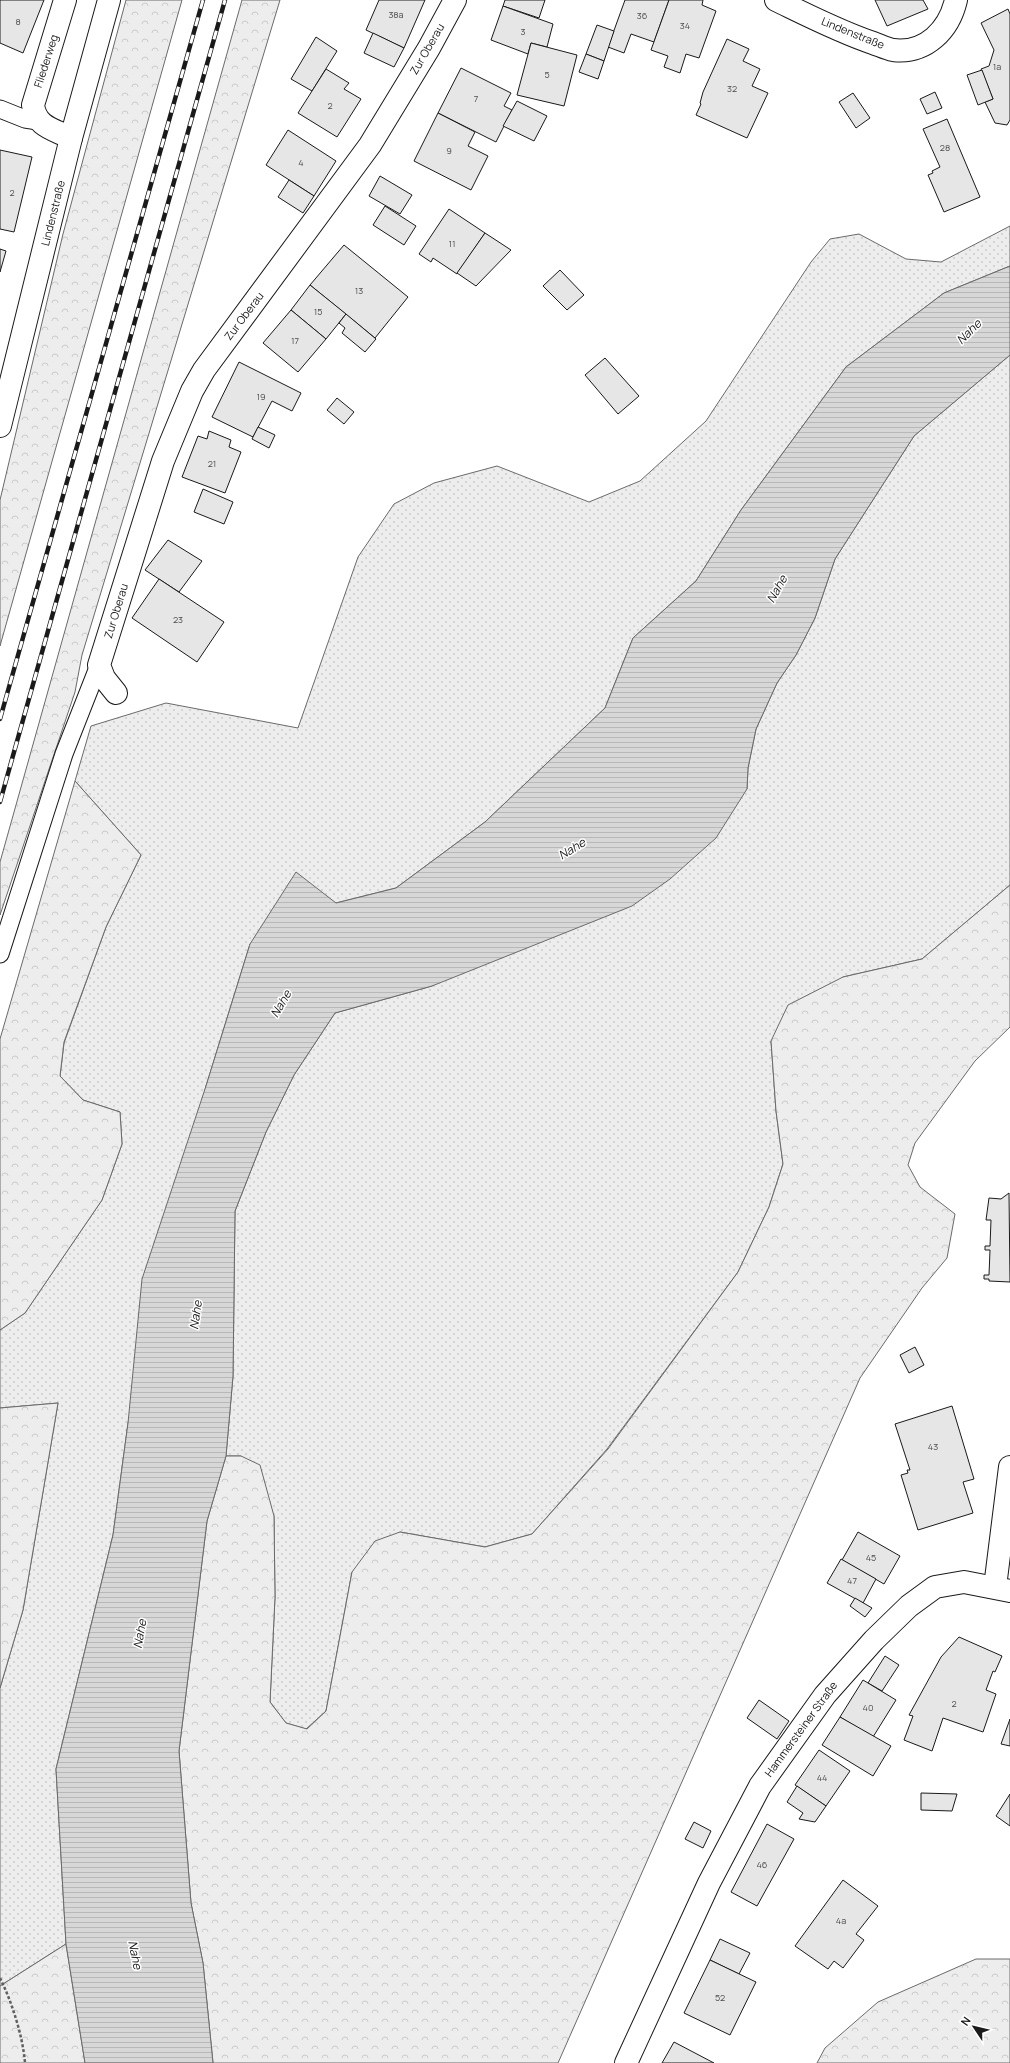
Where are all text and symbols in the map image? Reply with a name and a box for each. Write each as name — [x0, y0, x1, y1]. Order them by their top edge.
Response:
house number: 38a — [388, 8, 404, 21]
house number: 36 — [637, 9, 648, 22]
street label: Lindenstraße — [819, 13, 888, 52]
house number: 8 — [15, 15, 21, 28]
house number: 34 — [680, 19, 690, 32]
street label: Zur Oberau — [406, 20, 447, 77]
house number: 3 — [521, 25, 526, 38]
street label: Fliederweg — [30, 32, 61, 89]
house number: 1a — [993, 60, 1001, 73]
house number: 5 — [544, 68, 550, 81]
house number: 32 — [727, 82, 737, 95]
house number: 7 — [474, 92, 479, 105]
house number: 2 — [327, 99, 333, 112]
house number: 28 — [940, 141, 950, 154]
house number: 9 — [446, 144, 452, 157]
house number: 4 — [298, 156, 304, 169]
street label: Lindenstraße — [37, 178, 68, 247]
house number: 2 — [9, 186, 15, 199]
house number: 11 — [448, 237, 456, 250]
house number: 13 — [355, 284, 363, 297]
street label: Zur Oberau — [221, 289, 267, 343]
house number: 15 — [314, 305, 322, 318]
water label: Nahe — [952, 315, 986, 348]
house number: 17 — [291, 334, 299, 347]
house number: 19 — [256, 390, 266, 403]
house number: 21 — [208, 457, 216, 470]
water label: Nahe — [762, 571, 792, 606]
street label: Zur Oberau — [100, 582, 131, 640]
house number: 23 — [173, 613, 183, 626]
water label: Nahe — [555, 833, 589, 863]
water label: Nahe — [266, 986, 296, 1021]
water label: Nahe — [185, 1298, 206, 1330]
house number: 43 — [928, 1440, 938, 1453]
house number: 45 — [866, 1551, 876, 1564]
house number: 47 — [847, 1574, 857, 1587]
water label: Nahe — [129, 1617, 151, 1650]
street label: Hammersteiner Straße — [761, 1678, 841, 1779]
house number: 2 — [951, 1697, 957, 1710]
house number: 40 — [863, 1701, 873, 1714]
house number: 44 — [817, 1771, 827, 1784]
house number: 46 — [757, 1858, 768, 1871]
house number: 4a — [836, 1914, 846, 1927]
water label: Nahe — [124, 1939, 147, 1972]
house number: 52 — [715, 1991, 725, 2004]
north arrow — [954, 2007, 994, 2047]
text: N — [957, 2013, 974, 2029]

